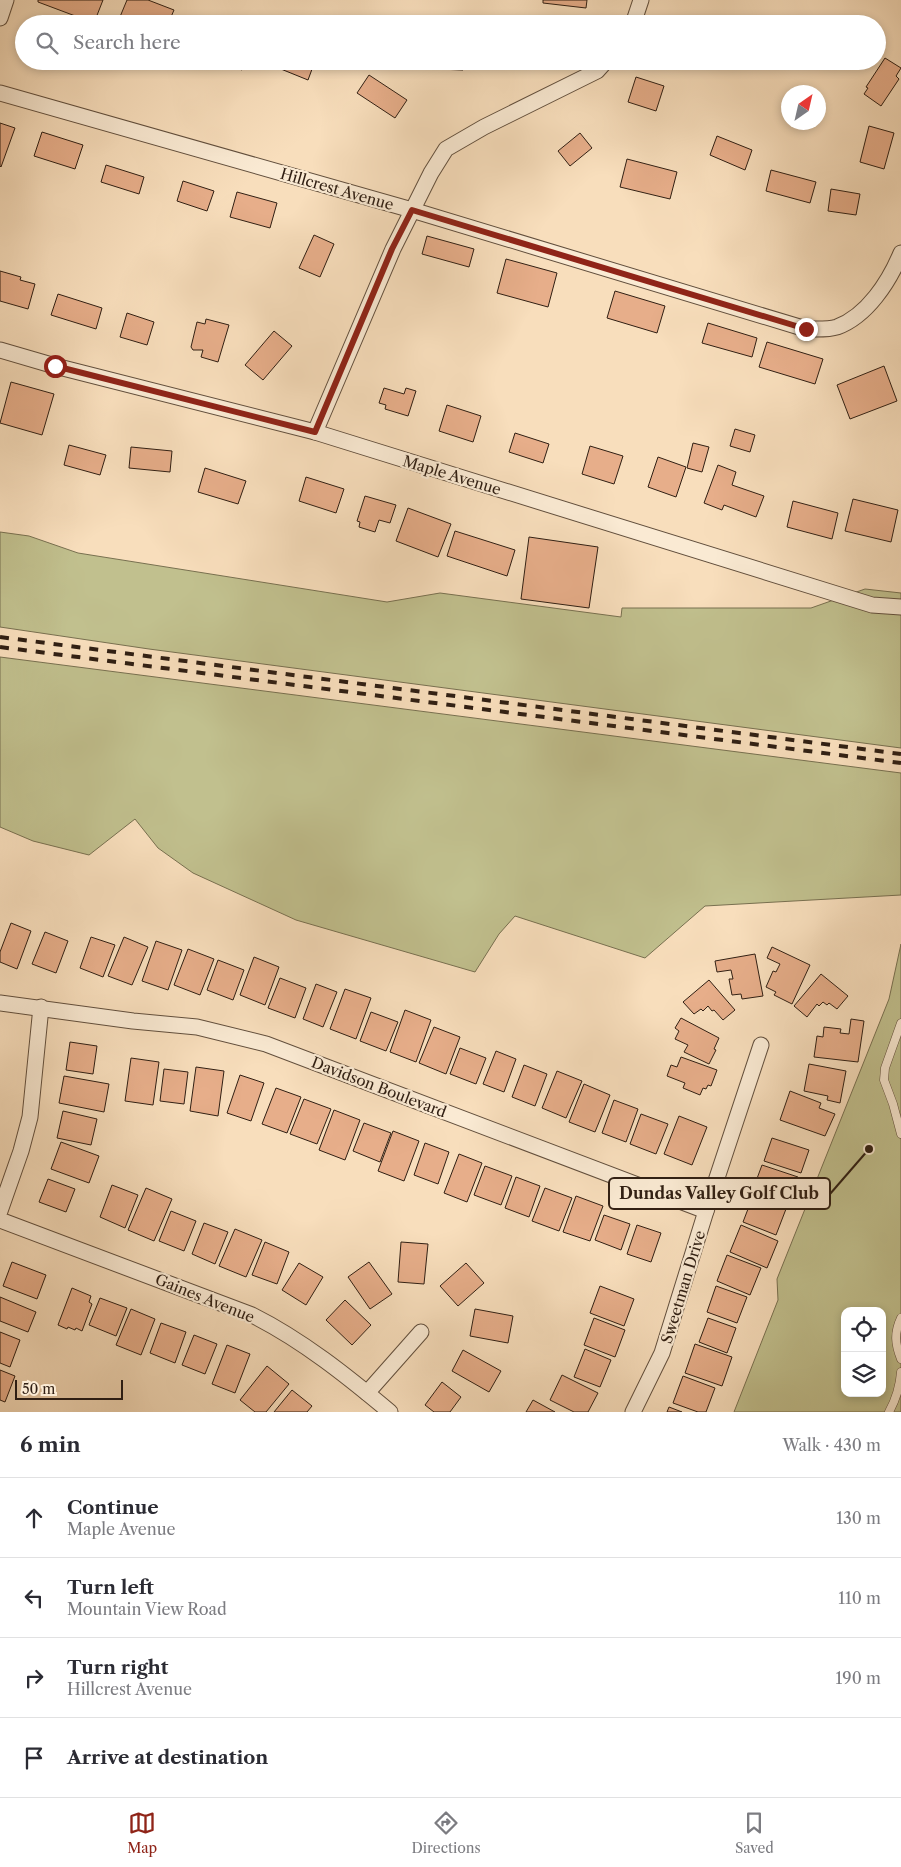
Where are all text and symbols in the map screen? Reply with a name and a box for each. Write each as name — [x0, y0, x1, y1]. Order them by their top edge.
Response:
search box — [15, 15, 886, 70]
icon: search — [33, 29, 61, 57]
text: Search here — [73, 31, 181, 54]
north arrow — [781, 85, 826, 130]
street label: Hillcrest Avenue — [278, 164, 396, 214]
route end — [795, 318, 818, 341]
route start — [44, 355, 67, 378]
street label: Maple Avenue — [401, 451, 503, 499]
street label: Davidson Boulevard — [309, 1053, 449, 1121]
callout: Dundas Valley Golf Club — [609, 1178, 830, 1209]
text: Dundas Valley Golf Club — [619, 1183, 819, 1203]
street label: Sweetman Drive — [657, 1228, 709, 1346]
street label: Gaines Avenue — [152, 1269, 258, 1327]
map controls — [841, 1307, 886, 1397]
button: locate — [841, 1307, 886, 1352]
button: layers — [841, 1352, 886, 1397]
scale bar — [15, 1377, 122, 1400]
text: 50 m — [22, 1380, 55, 1398]
text: 6 min — [20, 1432, 81, 1457]
text: Walk · 430 m — [782, 1435, 881, 1455]
text: Continue — [67, 1496, 159, 1519]
icon: ahead — [20, 1504, 48, 1532]
text: 130 m — [836, 1508, 881, 1528]
text: Maple Avenue — [67, 1519, 176, 1539]
text: Turn left — [67, 1576, 154, 1599]
icon: left — [20, 1584, 48, 1612]
text: 110 m — [838, 1588, 881, 1608]
text: Mountain View Road — [67, 1599, 227, 1619]
text: Turn right — [67, 1656, 168, 1679]
icon: right — [20, 1664, 48, 1692]
text: 190 m — [836, 1668, 881, 1688]
text: Hillcrest Avenue — [67, 1679, 192, 1699]
icon: arrive — [20, 1744, 48, 1772]
text: Arrive at destination — [67, 1746, 268, 1769]
tab: Map — [127, 1809, 157, 1857]
tab: Directions — [411, 1809, 481, 1857]
tab: Saved — [735, 1809, 774, 1857]

